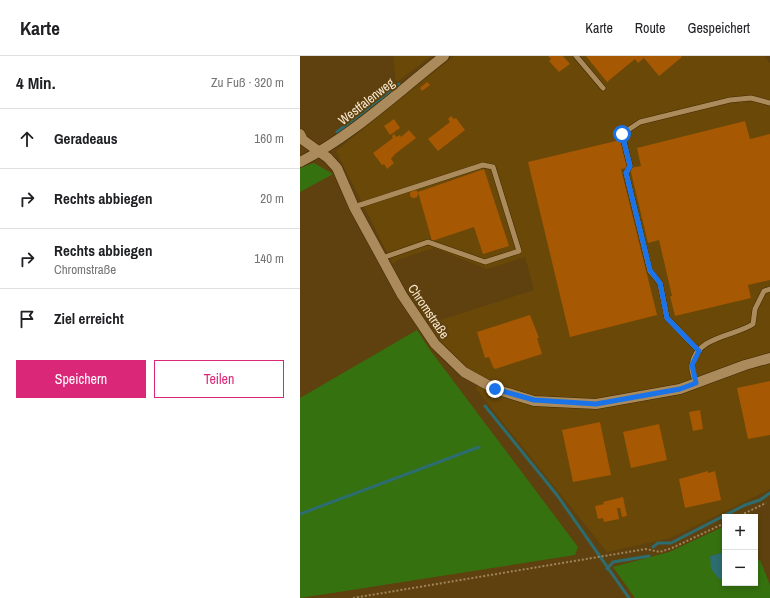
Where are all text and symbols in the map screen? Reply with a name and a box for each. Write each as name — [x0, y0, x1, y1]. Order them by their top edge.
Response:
text: Karte — [20, 15, 60, 41]
text: Karte — [585, 19, 613, 37]
text: Route — [635, 19, 665, 37]
text: Gespeichert — [687, 19, 750, 37]
text: 4 Min. — [16, 71, 56, 94]
text: Zu Fuß · 320 m — [211, 74, 284, 91]
street label: Westfalenweg — [335, 74, 398, 129]
route start — [613, 125, 631, 143]
icon: ahead — [16, 128, 38, 150]
text: Geradeaus — [54, 128, 118, 149]
text: 160 m — [254, 130, 284, 147]
icon: right — [16, 188, 38, 210]
text: Rechts abbiegen — [54, 188, 152, 209]
text: 20 m — [260, 190, 284, 207]
text: Rechts abbiegen — [54, 240, 152, 261]
icon: right — [16, 248, 38, 270]
text: 140 m — [254, 250, 284, 267]
text: Chromstraße — [54, 261, 116, 278]
street label: Chromstraße — [404, 281, 453, 342]
icon: arrive — [16, 308, 38, 330]
text: Ziel erreicht — [54, 308, 124, 329]
button: Speichern — [16, 360, 146, 398]
button: Teilen — [154, 360, 284, 398]
route end — [486, 380, 504, 398]
map controls — [722, 514, 758, 586]
button: + — [722, 514, 758, 550]
button: − — [722, 550, 758, 586]

